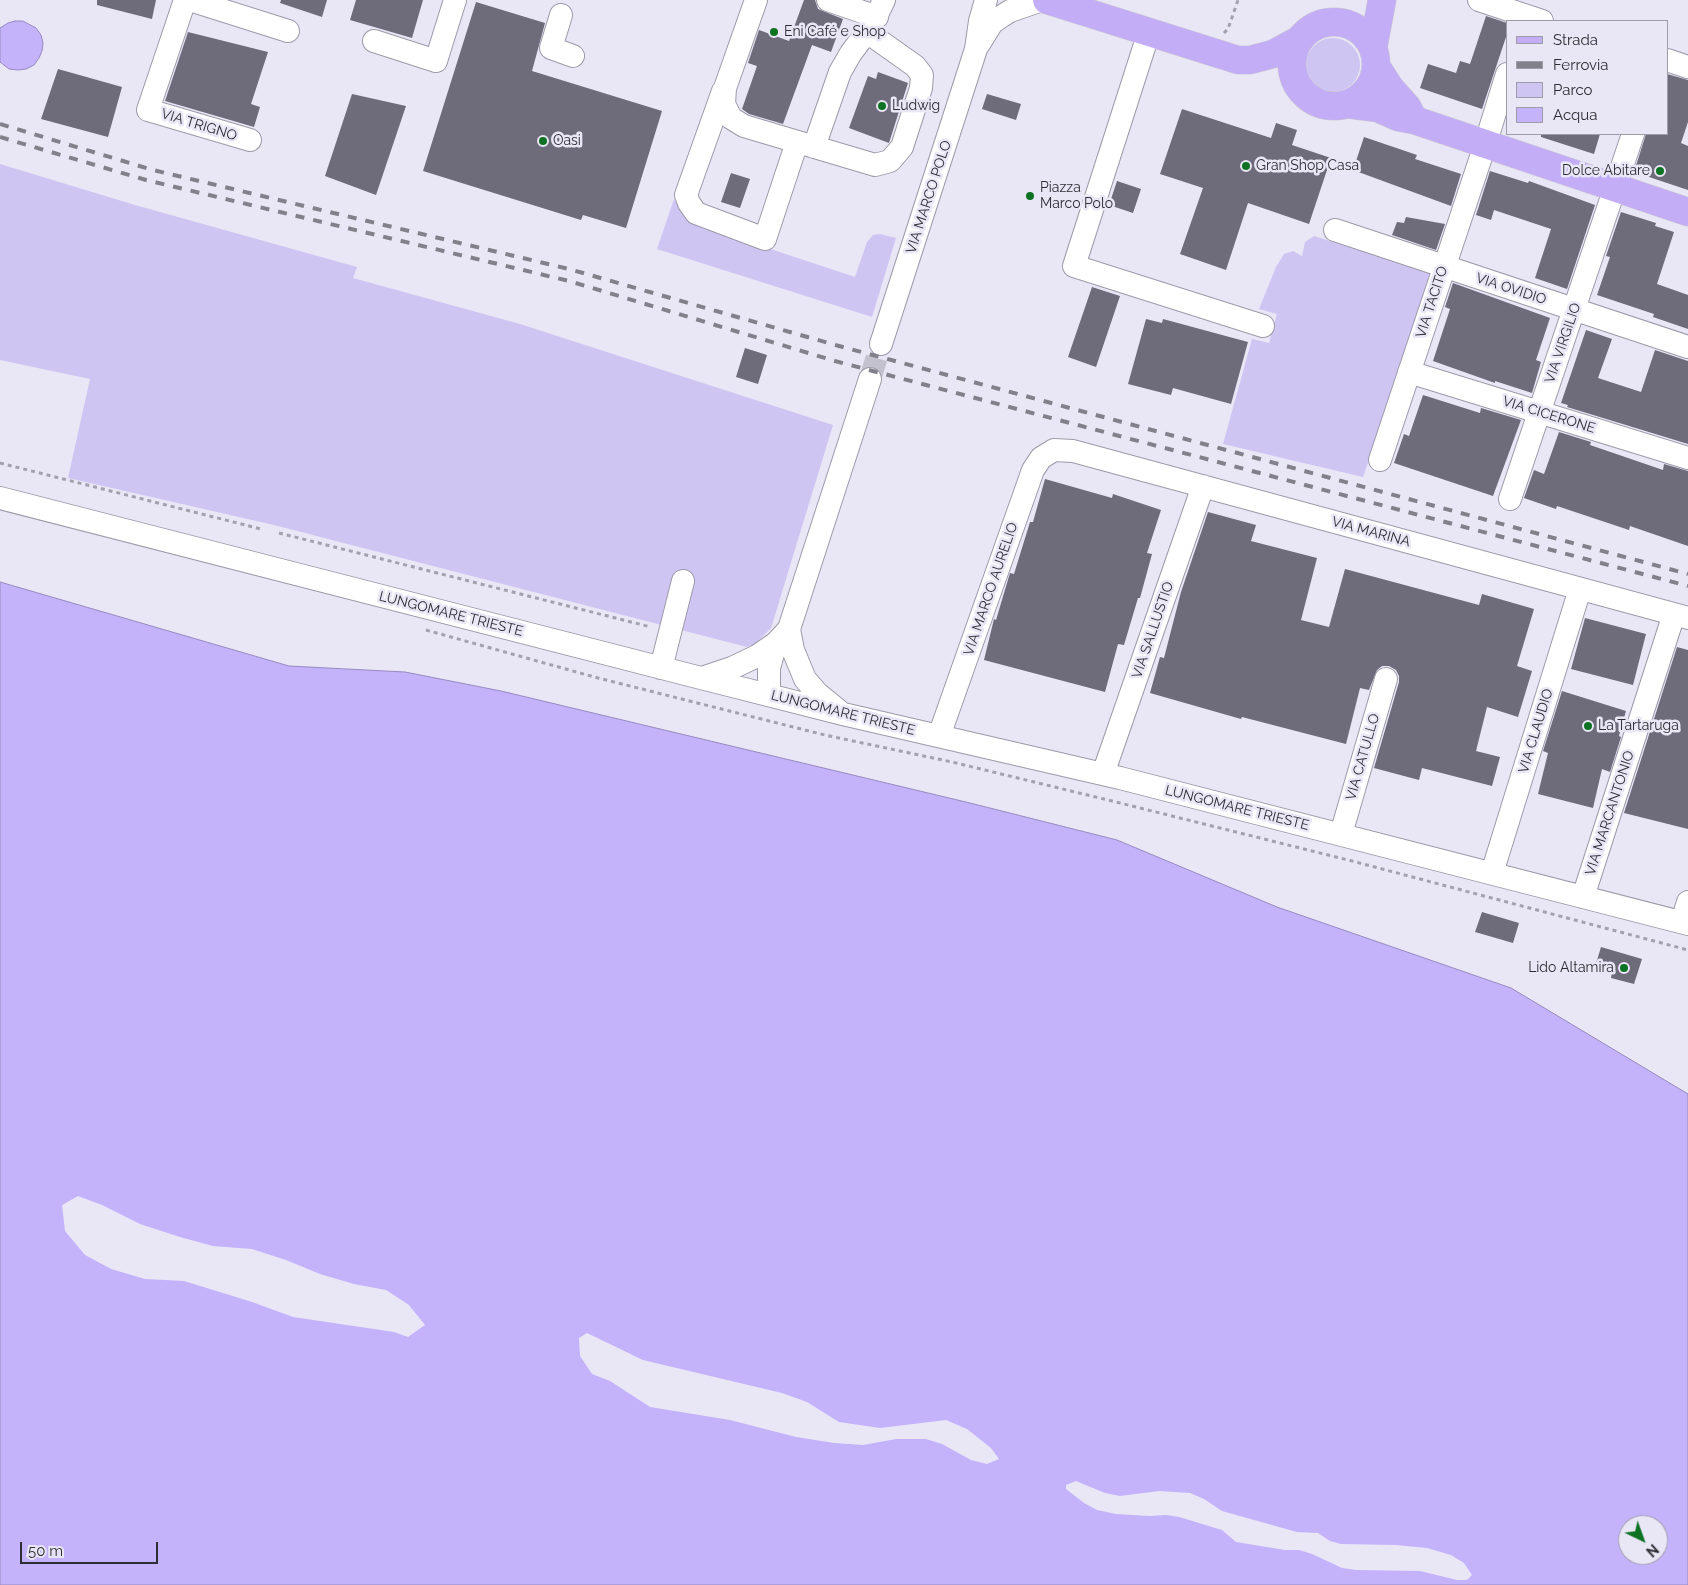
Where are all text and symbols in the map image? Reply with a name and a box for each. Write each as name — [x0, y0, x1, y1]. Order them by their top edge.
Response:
legend — [1506, 20, 1668, 135]
place label: Eni Café e Shop — [784, 24, 886, 40]
marker: Eni Café e Shop — [768, 26, 780, 38]
text: Strada — [1553, 31, 1598, 49]
text: Ferrovia — [1553, 56, 1609, 74]
text: Parco — [1553, 81, 1593, 99]
place label: Ludwig — [892, 98, 940, 114]
marker: Ludwig — [876, 100, 888, 112]
street label: VIA TRIGNO — [159, 105, 239, 145]
text: Acqua — [1553, 106, 1597, 124]
place label: Oasi — [553, 133, 581, 149]
marker: Oasi — [537, 135, 549, 147]
street label: VIA MARCO POLO — [903, 138, 955, 256]
place label: Gran Shop Casa — [1256, 158, 1359, 174]
marker: Gran Shop Casa — [1240, 160, 1252, 172]
place label: Dolce Abitare — [1562, 163, 1650, 179]
marker: Dolce Abitare — [1654, 165, 1666, 177]
place label: Piazza Marco Polo — [1040, 180, 1113, 212]
marker: Piazza Marco Polo — [1024, 190, 1036, 202]
street label: VIA TACITO — [1413, 264, 1451, 340]
street label: VIA OVIDIO — [1474, 270, 1548, 308]
street label: VIA VIRGILIO — [1541, 301, 1585, 385]
street label: VIA CICERONE — [1501, 393, 1597, 437]
street label: VIA MARINA — [1330, 513, 1412, 551]
street label: VIA MARCO AURELIO — [960, 520, 1022, 658]
street label: VIA SALLUSTIO — [1129, 579, 1177, 681]
street label: LUNGOMARE TRIESTE — [377, 588, 525, 640]
street label: LUNGOMARE TRIESTE — [769, 687, 917, 739]
street label: VIA CLAUDIO — [1515, 687, 1557, 775]
street label: VIA CATULLO — [1343, 712, 1383, 802]
place label: La Tartaruga — [1598, 718, 1679, 734]
marker: La Tartaruga — [1582, 720, 1594, 732]
street label: VIA MARCANTONIO — [1582, 749, 1638, 877]
street label: LUNGOMARE TRIESTE — [1163, 782, 1311, 834]
place label: Lido Altamira — [1528, 960, 1614, 976]
marker: Lido Altamira — [1618, 962, 1630, 974]
north arrow — [1618, 1515, 1668, 1565]
scale bar — [22, 1532, 160, 1564]
text: N — [1643, 1541, 1662, 1560]
text: 50 m — [28, 1542, 63, 1560]

